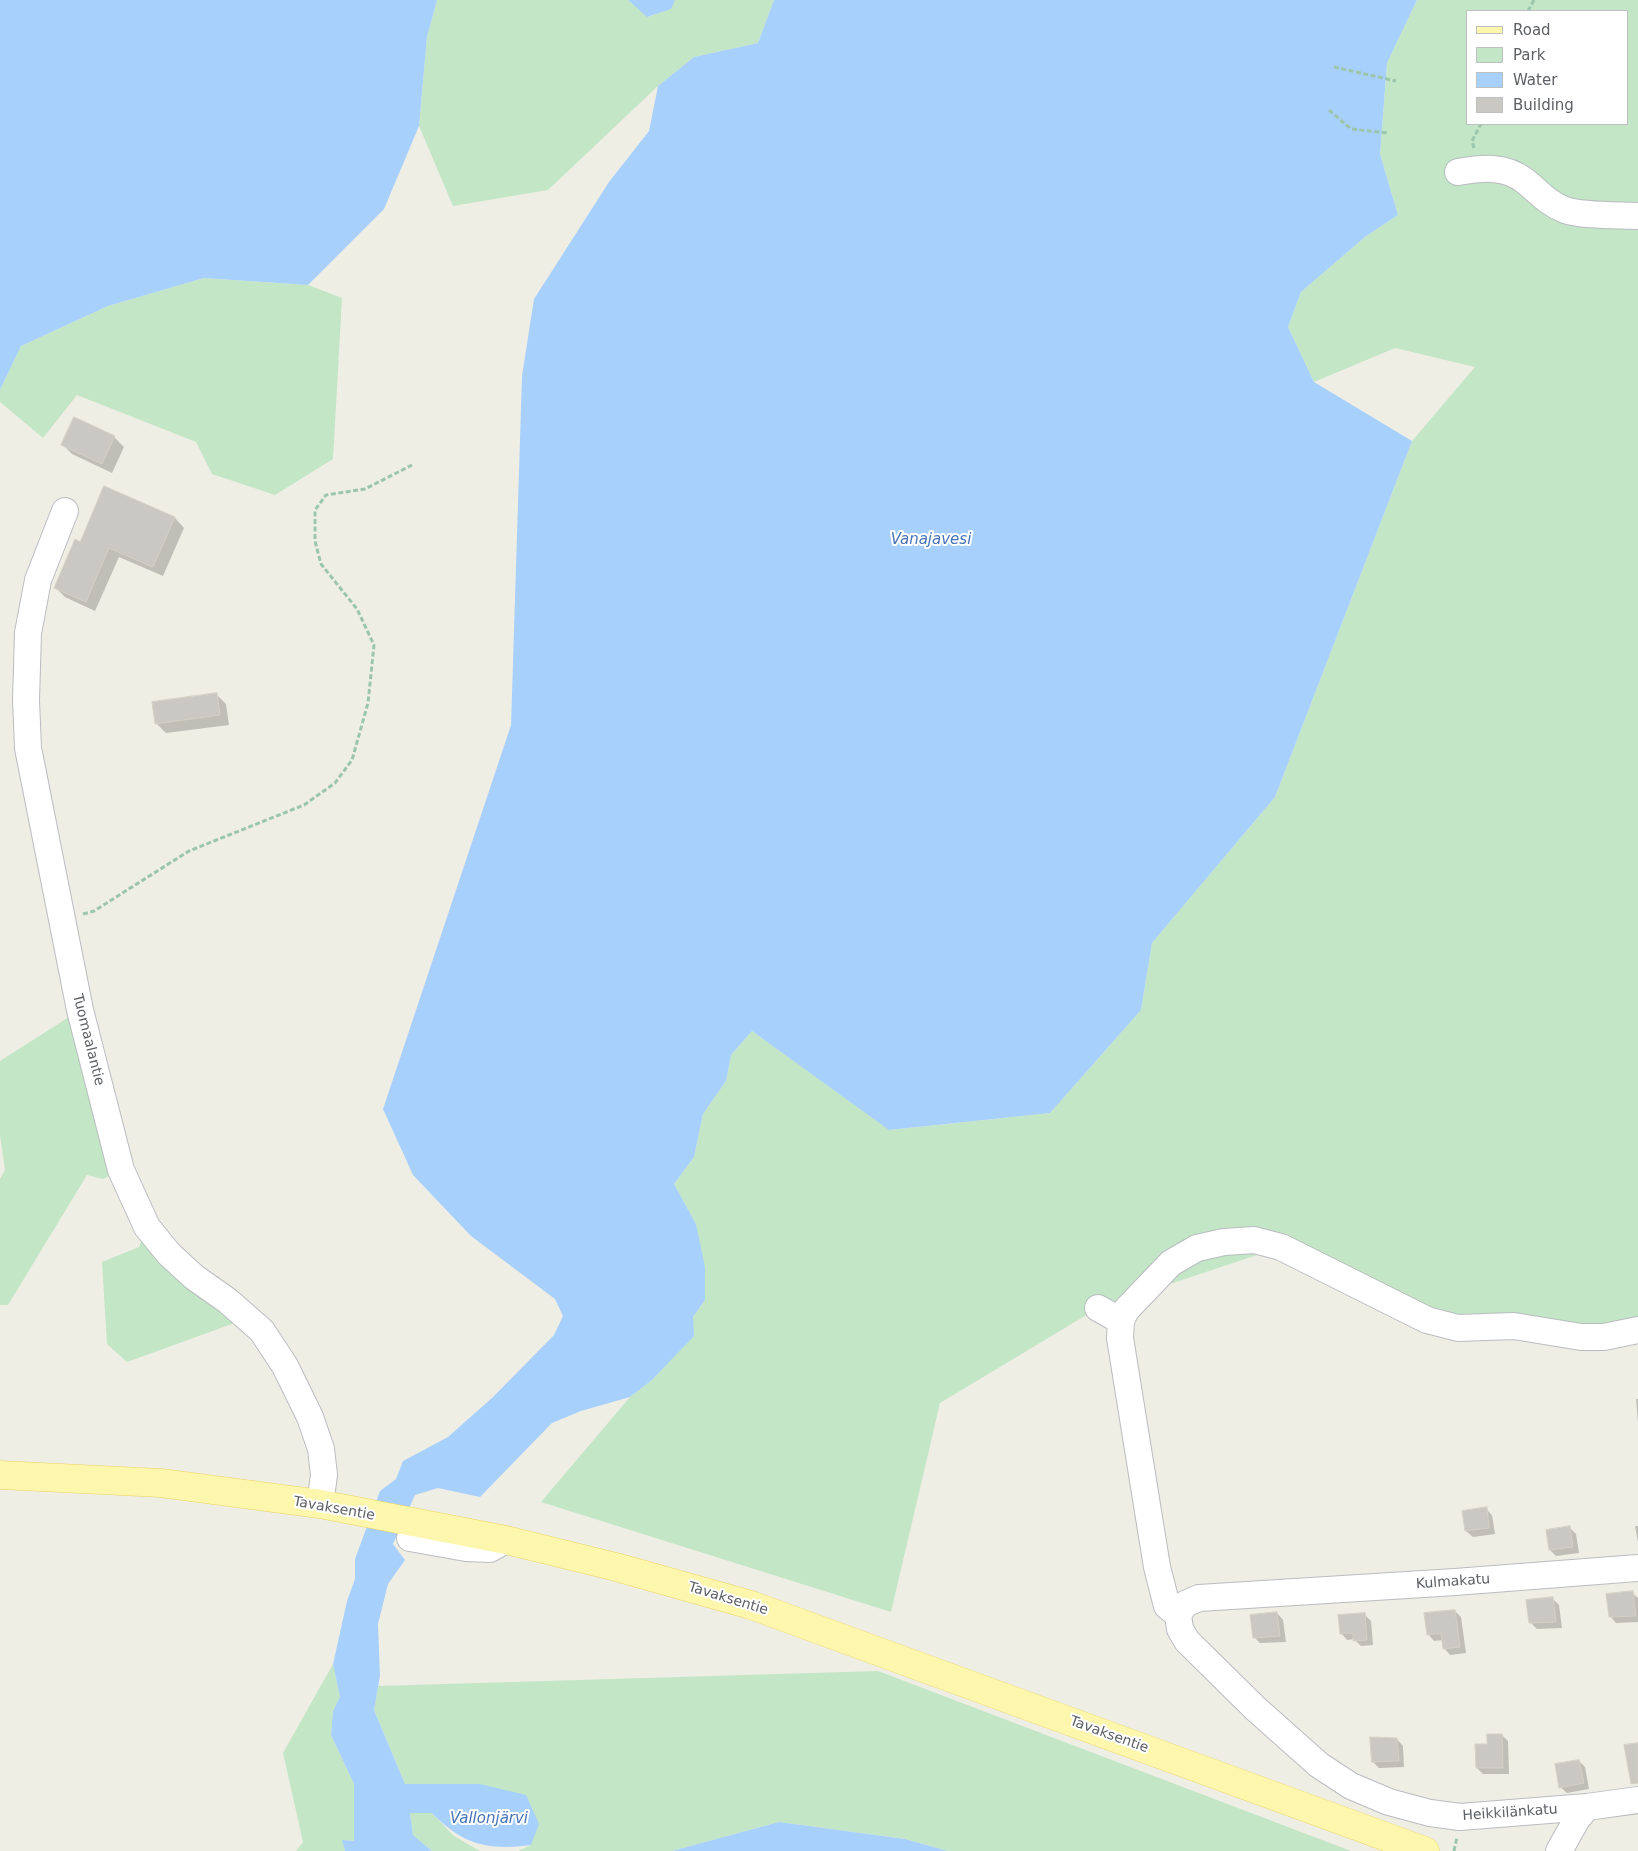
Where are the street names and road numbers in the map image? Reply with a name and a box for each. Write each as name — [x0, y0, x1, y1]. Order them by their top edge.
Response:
street label: Tuomaalantie — [68, 992, 108, 1088]
street label: Tavaksentie — [292, 1494, 376, 1524]
street label: Kulmakatu — [1415, 1571, 1491, 1593]
street label: Tavaksentie — [686, 1579, 770, 1619]
street label: Tavaksentie — [1067, 1713, 1151, 1757]
street label: Heikkilänkatu — [1462, 1801, 1558, 1825]

